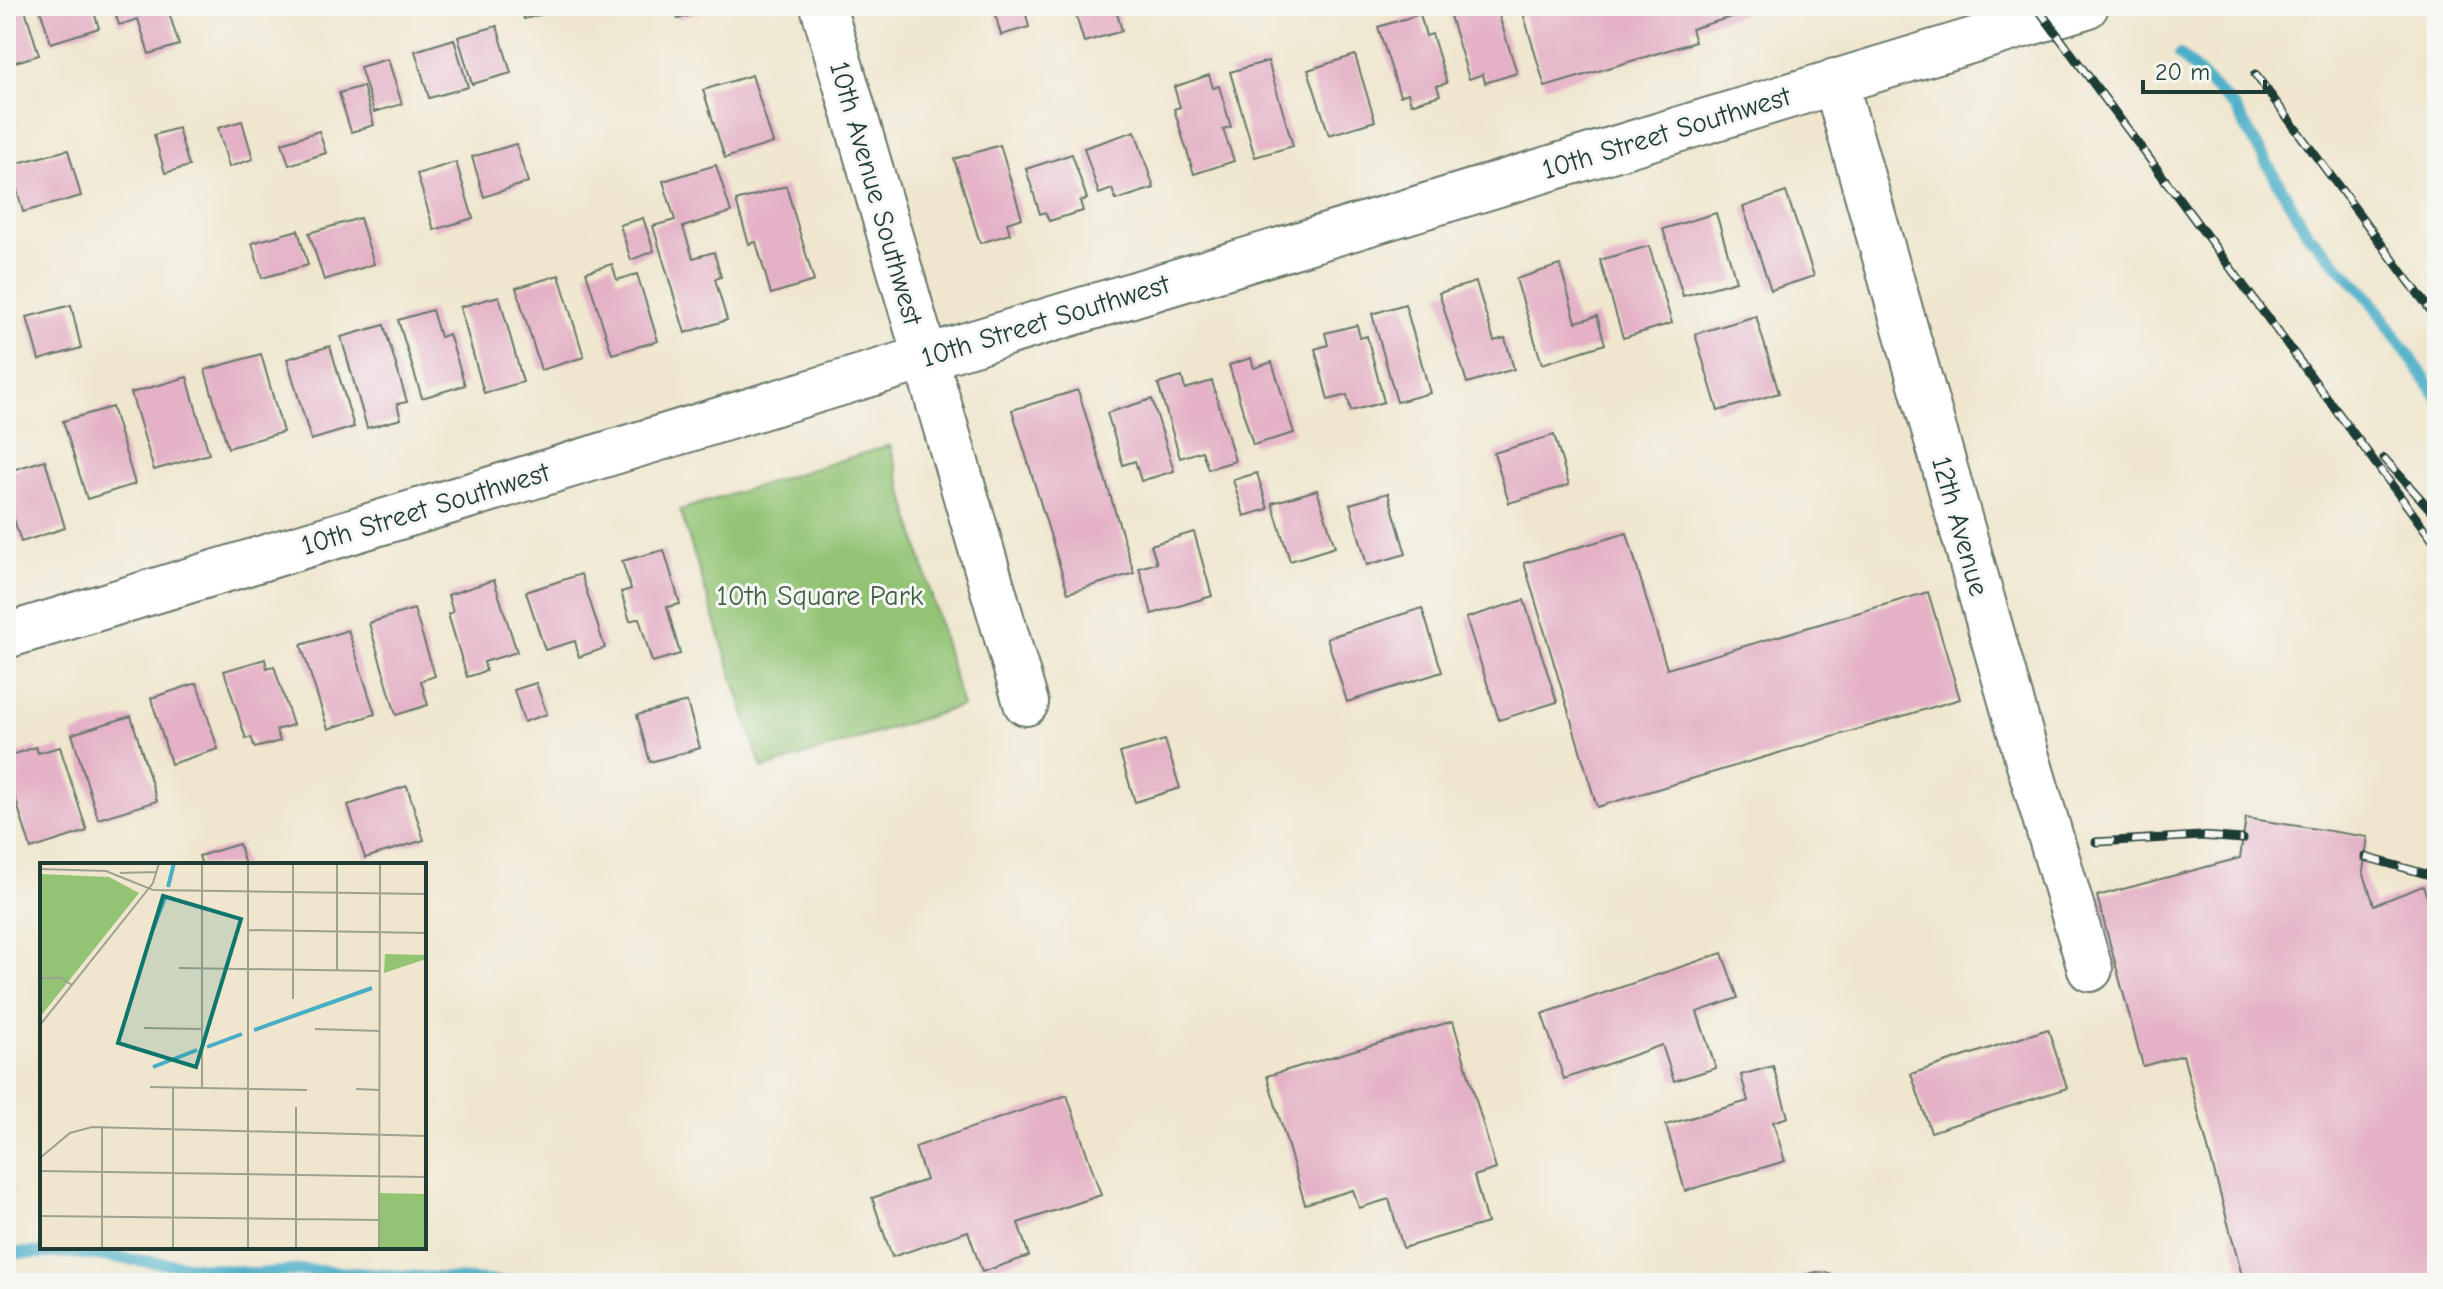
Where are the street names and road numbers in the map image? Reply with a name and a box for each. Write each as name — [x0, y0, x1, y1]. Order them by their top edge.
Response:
street label: 10th Avenue Southwest — [823, 58, 929, 330]
street label: 10th Street Southwest — [1538, 80, 1795, 186]
street label: 10th Street Southwest — [917, 268, 1174, 374]
street label: 12th Avenue — [1925, 453, 1995, 600]
street label: 10th Street Southwest — [297, 456, 554, 562]

